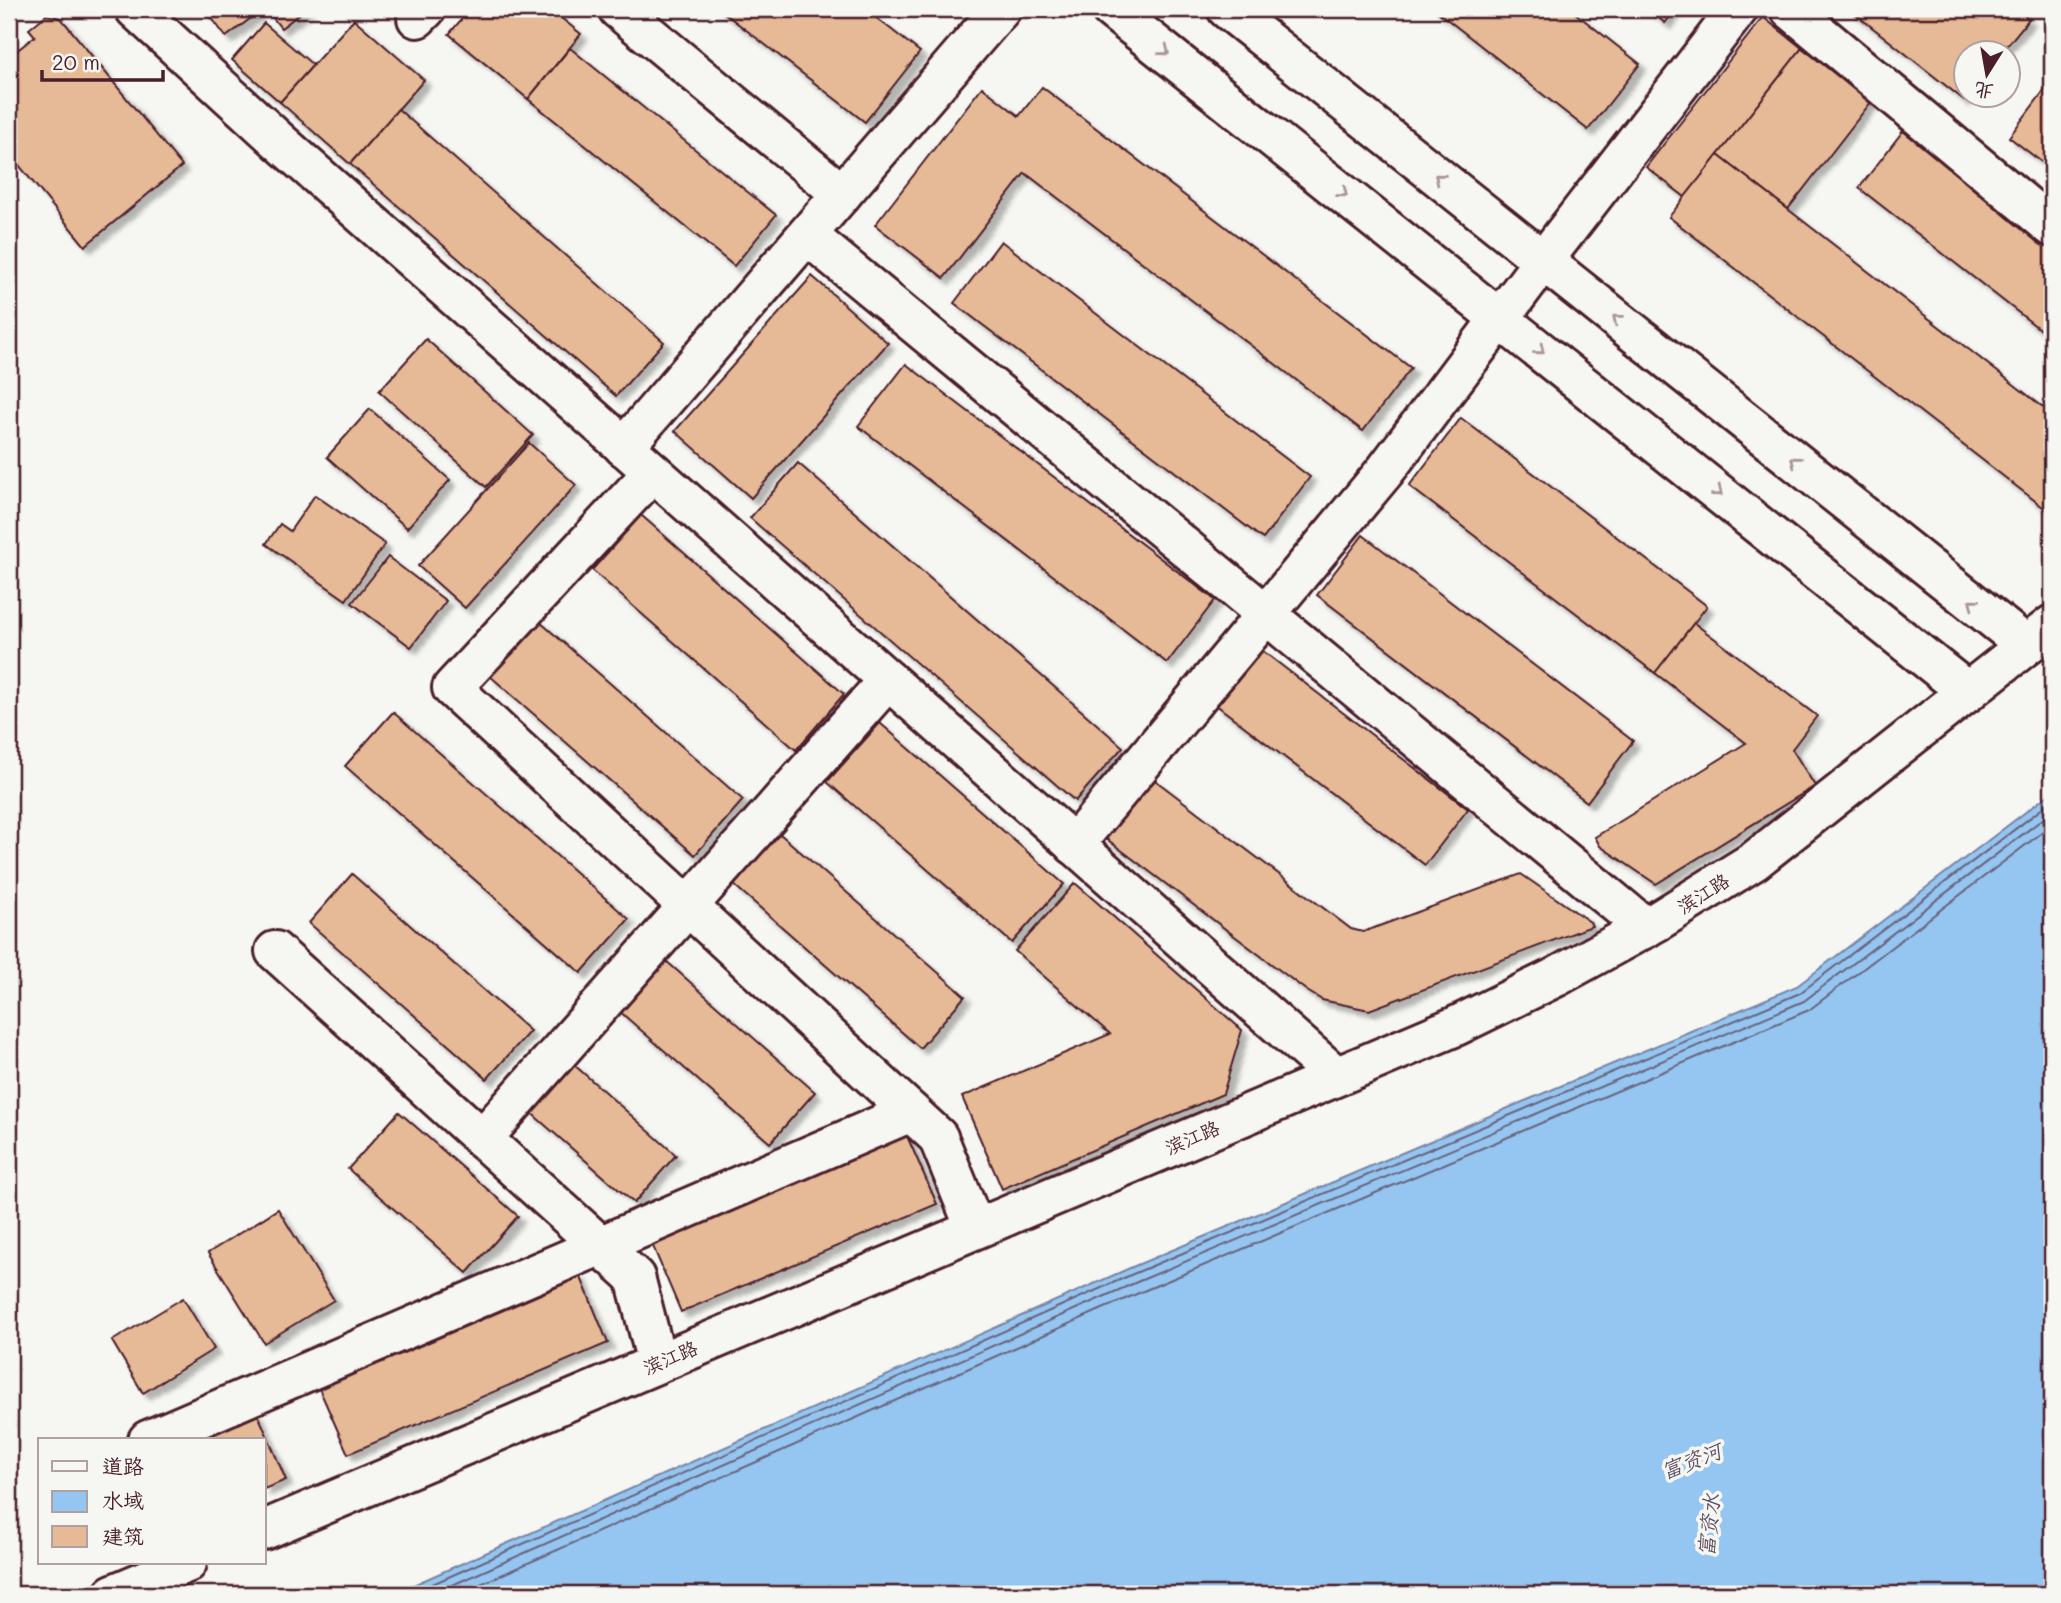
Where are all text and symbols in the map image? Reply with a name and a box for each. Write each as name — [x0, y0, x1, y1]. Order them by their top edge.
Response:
scale bar — [42, 38, 163, 82]
north arrow — [1952, 38, 2022, 108]
one-way arrow — [1157, 43, 1169, 56]
text: 20 m — [52, 48, 100, 75]
text: 北 — [1972, 77, 1995, 105]
one-way arrow — [1434, 173, 1446, 186]
one-way arrow — [1334, 185, 1347, 197]
one-way arrow — [1612, 315, 1624, 328]
one-way arrow — [1531, 342, 1544, 354]
one-way arrow — [1790, 457, 1803, 469]
one-way arrow — [1710, 483, 1722, 496]
one-way arrow — [1968, 598, 1980, 611]
street label: 滨江路 — [1672, 867, 1734, 919]
street label: 滨江路 — [1161, 1114, 1223, 1160]
street label: 滨江路 — [639, 1334, 701, 1380]
water label: 富资河 — [1657, 1435, 1728, 1484]
legend — [38, 1438, 266, 1564]
text: 道路 — [102, 1452, 144, 1479]
text: 水域 — [102, 1486, 144, 1513]
water label: 富资水 — [1691, 1491, 1725, 1558]
text: 建筑 — [102, 1522, 144, 1549]

